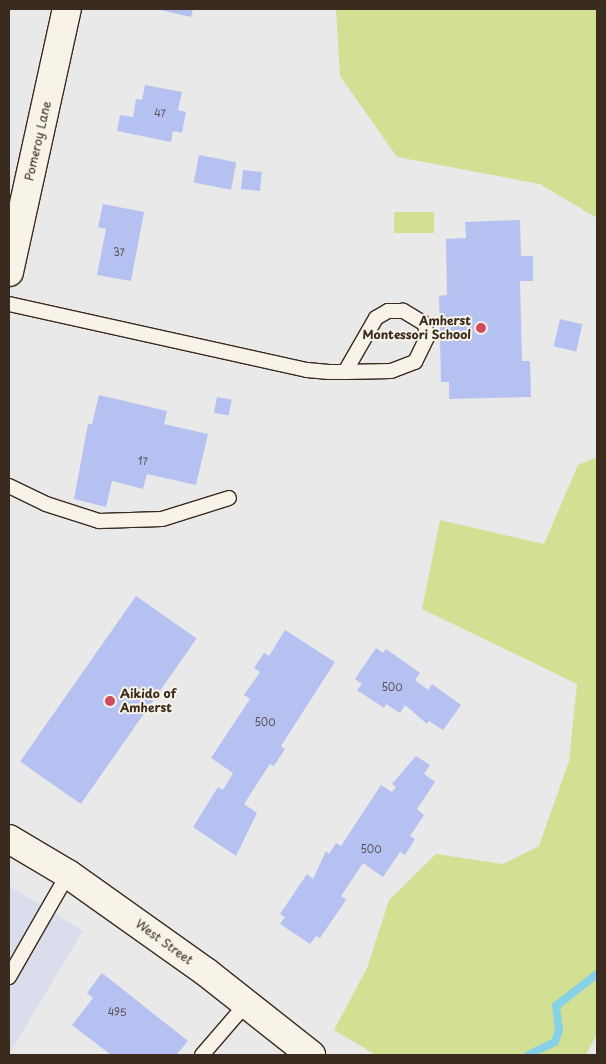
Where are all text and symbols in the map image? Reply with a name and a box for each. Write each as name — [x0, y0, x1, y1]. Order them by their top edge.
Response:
street label: Pomeroy Lane — [22, 100, 54, 182]
house number: 47 — [154, 107, 166, 119]
house number: 37 — [113, 246, 125, 258]
place label: Amherst Montessori School — [362, 314, 471, 342]
marker: Amherst Montessori School — [475, 322, 487, 334]
house number: 17 — [138, 455, 148, 467]
house number: 500 — [381, 681, 403, 693]
place label: Aikido of Amherst — [120, 687, 176, 715]
marker: Aikido of Amherst — [104, 695, 116, 707]
house number: 500 — [254, 716, 276, 728]
house number: 500 — [360, 843, 382, 855]
street label: West Street — [132, 916, 196, 968]
house number: 495 — [108, 1006, 126, 1018]

